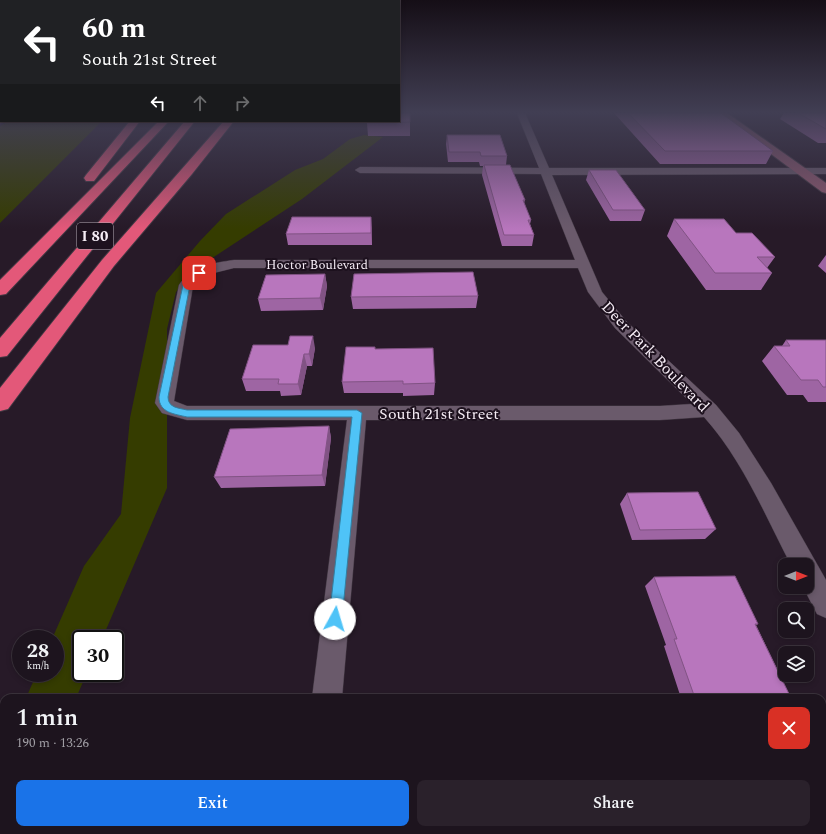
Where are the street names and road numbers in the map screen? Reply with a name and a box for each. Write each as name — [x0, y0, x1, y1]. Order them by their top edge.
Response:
road number: I 80 — [77, 223, 113, 249]
street label: Hoctor Boulevard — [266, 255, 368, 275]
street label: Deer Park Boulevard — [596, 296, 715, 418]
street label: South 21st Street — [379, 402, 499, 426]

